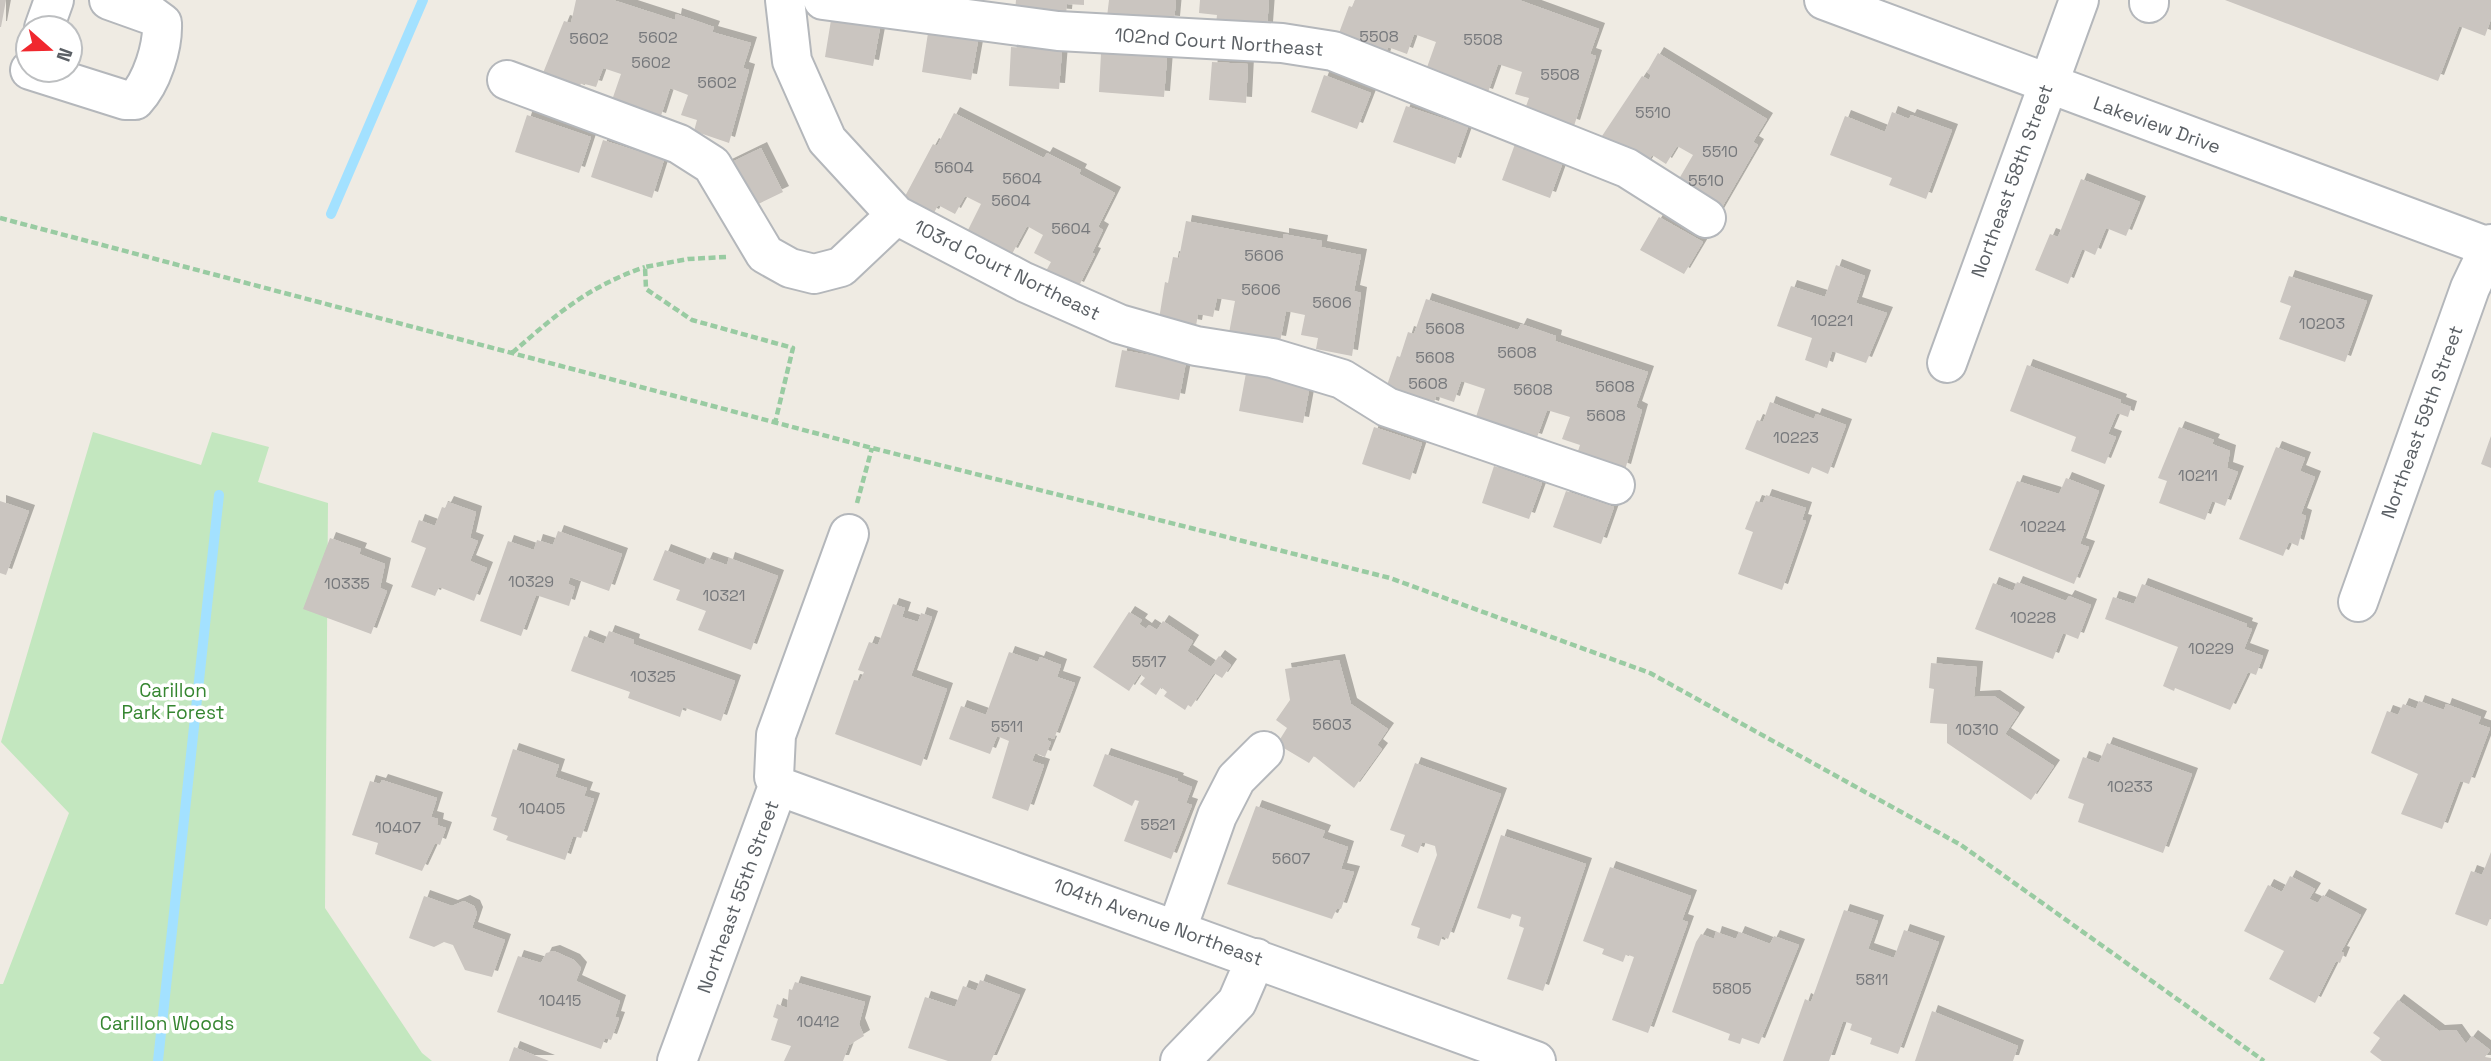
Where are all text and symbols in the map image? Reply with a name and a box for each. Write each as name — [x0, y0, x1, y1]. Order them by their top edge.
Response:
north arrow — [14, 14, 84, 84]
street label: 102nd Court Northeast — [1114, 22, 1324, 62]
house number: 5508 — [1359, 26, 1399, 47]
house number: 5602 — [638, 27, 678, 48]
house number: 5602 — [569, 28, 609, 49]
house number: 5508 — [1463, 29, 1503, 50]
text: N — [51, 44, 78, 65]
house number: 5602 — [631, 52, 671, 73]
house number: 5508 — [1540, 64, 1580, 85]
house number: 5602 — [697, 72, 737, 93]
street label: Northeast 58th Street — [1965, 81, 2059, 281]
street label: Lakeview Drive — [2090, 90, 2224, 160]
house number: 5510 — [1635, 102, 1671, 123]
house number: 5510 — [1702, 141, 1738, 162]
house number: 5604 — [934, 157, 974, 178]
house number: 5604 — [1002, 168, 1042, 189]
house number: 5510 — [1688, 170, 1724, 191]
house number: 5604 — [991, 190, 1031, 211]
street label: 103rd Court Northeast — [910, 214, 1104, 326]
house number: 5604 — [1051, 218, 1091, 239]
house number: 5606 — [1244, 245, 1284, 266]
house number: 5606 — [1241, 279, 1281, 300]
house number: 5606 — [1312, 292, 1352, 313]
house number: 10221 — [1811, 310, 1853, 331]
house number: 10203 — [2299, 313, 2345, 334]
house number: 5608 — [1425, 318, 1465, 339]
street label: Northeast 59th Street — [2375, 322, 2469, 522]
house number: 5608 — [1497, 342, 1537, 363]
house number: 5608 — [1415, 347, 1455, 368]
house number: 5608 — [1408, 373, 1448, 394]
house number: 5608 — [1595, 376, 1635, 397]
house number: 5608 — [1513, 379, 1553, 400]
house number: 5608 — [1586, 405, 1626, 426]
house number: 10223 — [1773, 427, 1819, 448]
house number: 10211 — [2178, 465, 2218, 486]
house number: 10224 — [2020, 516, 2066, 537]
house number: 10329 — [508, 571, 554, 592]
house number: 10335 — [324, 573, 370, 594]
house number: 10321 — [703, 585, 745, 606]
house number: 10228 — [2010, 607, 2056, 628]
house number: 10229 — [2188, 638, 2234, 659]
house number: 5517 — [1132, 651, 1166, 672]
house number: 10325 — [630, 666, 676, 687]
park label: Carillon Park Forest — [122, 678, 224, 725]
house number: 5603 — [1312, 714, 1352, 735]
house number: 5511 — [991, 716, 1023, 737]
house number: 10310 — [1955, 719, 1999, 740]
house number: 10233 — [2107, 776, 2153, 797]
street label: Northeast 55th Street — [691, 797, 785, 997]
house number: 10405 — [519, 798, 565, 819]
house number: 5521 — [1140, 814, 1176, 835]
house number: 10407 — [375, 817, 421, 838]
house number: 5607 — [1272, 848, 1310, 869]
street label: 104th Avenue Northeast — [1050, 872, 1266, 972]
house number: 5811 — [1856, 969, 1888, 990]
house number: 5805 — [1712, 978, 1752, 999]
house number: 10415 — [539, 990, 581, 1011]
park label: Carillon Woods — [100, 1011, 234, 1036]
house number: 10412 — [797, 1011, 839, 1032]

